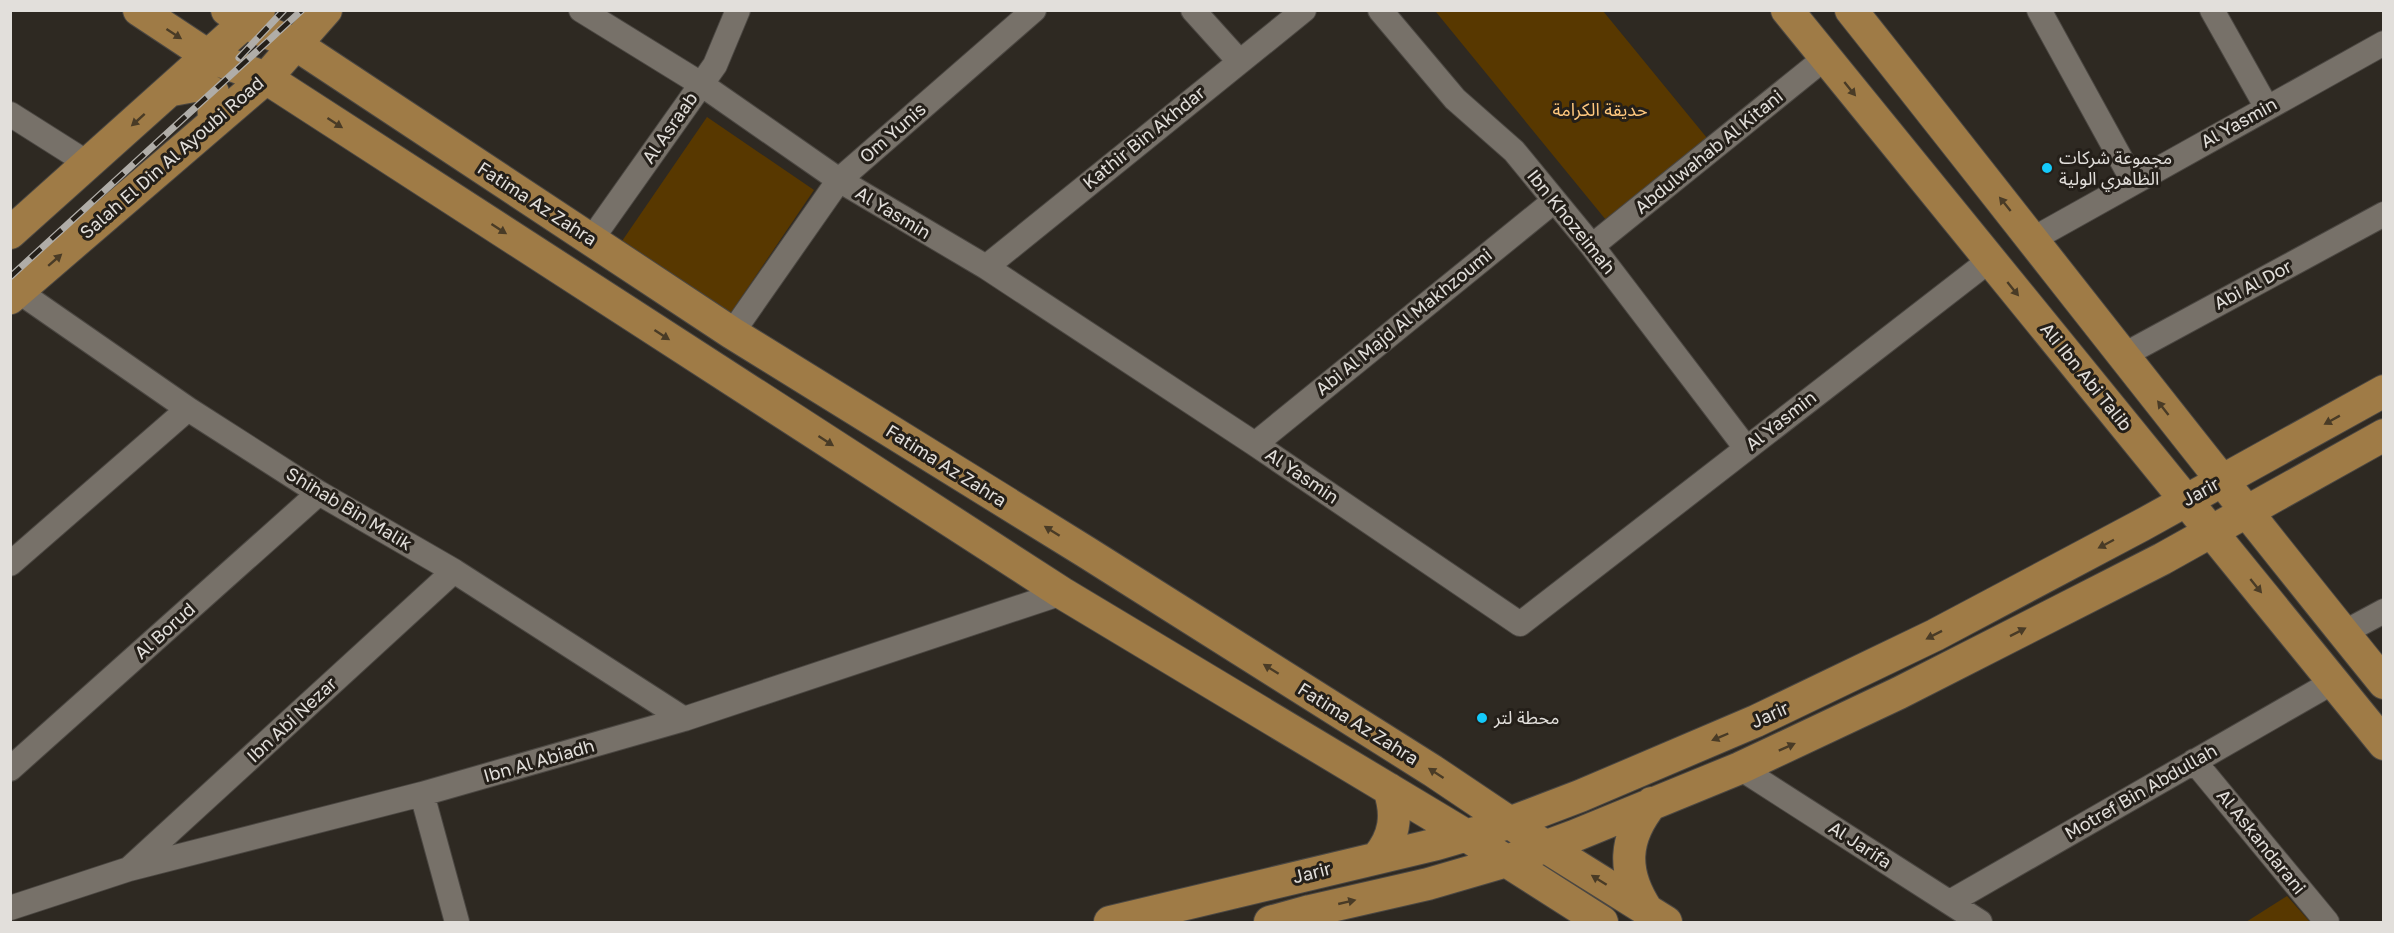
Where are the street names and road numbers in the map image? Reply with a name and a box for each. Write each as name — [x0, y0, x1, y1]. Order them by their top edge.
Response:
street label: Salah El Din Al Ayoubi Road — [75, 71, 268, 243]
street label: Kathir Bin Akhdar — [1078, 81, 1209, 193]
street label: Abdulwahab Al Kitani — [1630, 85, 1787, 218]
street label: Al Asraab — [637, 88, 702, 167]
street label: Al Yasmin — [2197, 92, 2280, 152]
street label: Om Yunis — [855, 98, 930, 167]
street label: Fatima Az Zahra — [474, 156, 601, 250]
street label: Ibn Khozeimah — [1523, 165, 1621, 278]
street label: Al Yasmin — [852, 181, 935, 243]
street label: Abi Al Majd Al Makhzoumi — [1311, 243, 1496, 399]
street label: Abi Al Dor — [2210, 254, 2295, 314]
street label: Ali Ibn Abi Talib — [2036, 318, 2137, 435]
street label: Al Yasmin — [1741, 386, 1820, 455]
street label: Fatima Az Zahra — [882, 419, 1011, 511]
street label: Al Yasmin — [1262, 443, 1343, 508]
street label: Shihab Bin Malik — [283, 462, 417, 554]
street label: Jarir — [2178, 472, 2223, 510]
street label: Al Borud — [130, 597, 199, 663]
street label: Ibn Abi Nezar — [242, 672, 341, 767]
street label: Fatima Az Zahra — [1294, 677, 1423, 769]
street label: Jarir — [1747, 696, 1792, 732]
street label: Ibn Al Abiadh — [481, 734, 597, 786]
street label: Motref Bin Abdullah — [2061, 739, 2220, 844]
street label: Al Askandarani — [2213, 784, 2311, 898]
street label: Al Jarifa — [1825, 816, 1896, 873]
street label: Jarir — [1290, 857, 1333, 887]

